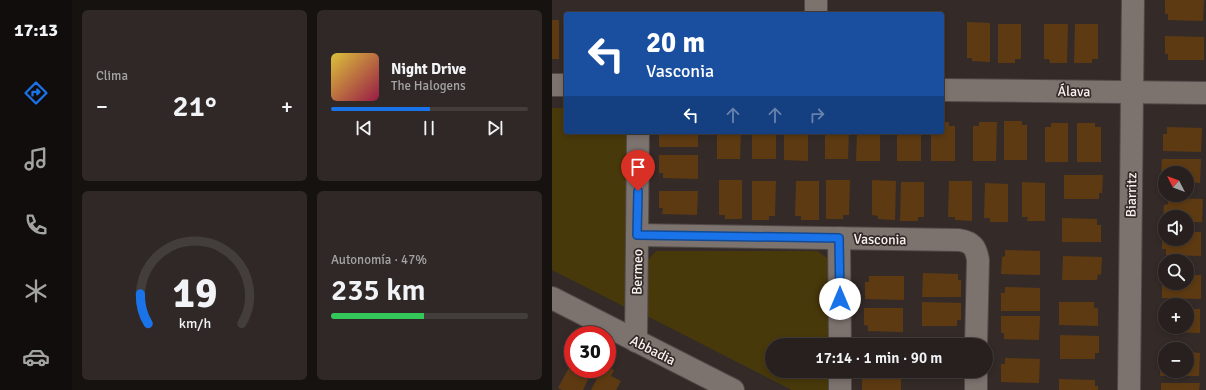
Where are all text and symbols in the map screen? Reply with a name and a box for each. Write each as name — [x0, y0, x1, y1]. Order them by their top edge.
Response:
text: 17:13 — [14, 19, 58, 41]
text: 20 m — [646, 26, 705, 60]
icon: left — [580, 28, 632, 80]
text: Night Drive — [391, 60, 466, 78]
text: Vasconia — [646, 60, 714, 82]
text: Clima — [96, 68, 128, 84]
text: The Halogens — [391, 78, 466, 94]
icon: directions — [22, 79, 50, 107]
street label: Álava — [1057, 83, 1091, 100]
text: 21° — [173, 88, 216, 125]
text: − — [96, 93, 108, 120]
text: + — [281, 93, 293, 120]
icon: left — [680, 104, 702, 126]
icon: ahead — [722, 104, 744, 126]
icon: ahead — [764, 104, 786, 126]
icon: right — [806, 104, 828, 126]
icon: previous — [353, 117, 375, 139]
icon: pause — [418, 117, 440, 139]
icon: next — [484, 117, 506, 139]
icon: music — [22, 145, 50, 173]
pin — [621, 150, 655, 191]
icon: arrive — [627, 156, 649, 178]
north arrow — [1158, 166, 1194, 202]
map controls — [1158, 166, 1194, 378]
street label: Biarritz — [1123, 172, 1140, 218]
button: sound — [1158, 210, 1194, 246]
icon: phone — [22, 211, 50, 239]
street label: Vasconia — [853, 231, 907, 248]
street label: Bermeo — [629, 249, 646, 295]
text: Autonomía · 47% — [331, 252, 427, 268]
button: search — [1158, 254, 1194, 290]
text: 19 — [172, 267, 217, 318]
text: 235 km — [331, 272, 426, 309]
icon: climate — [22, 277, 50, 305]
position arrow — [819, 278, 861, 320]
button: + — [1158, 298, 1194, 334]
text: km/h — [178, 314, 211, 331]
speed limit sign: 30 — [564, 326, 616, 378]
street label: Abbadia — [627, 332, 678, 369]
button: − — [1158, 342, 1194, 378]
icon: car — [22, 343, 50, 371]
text: 17:14 · 1 min · 90 m — [816, 349, 942, 367]

